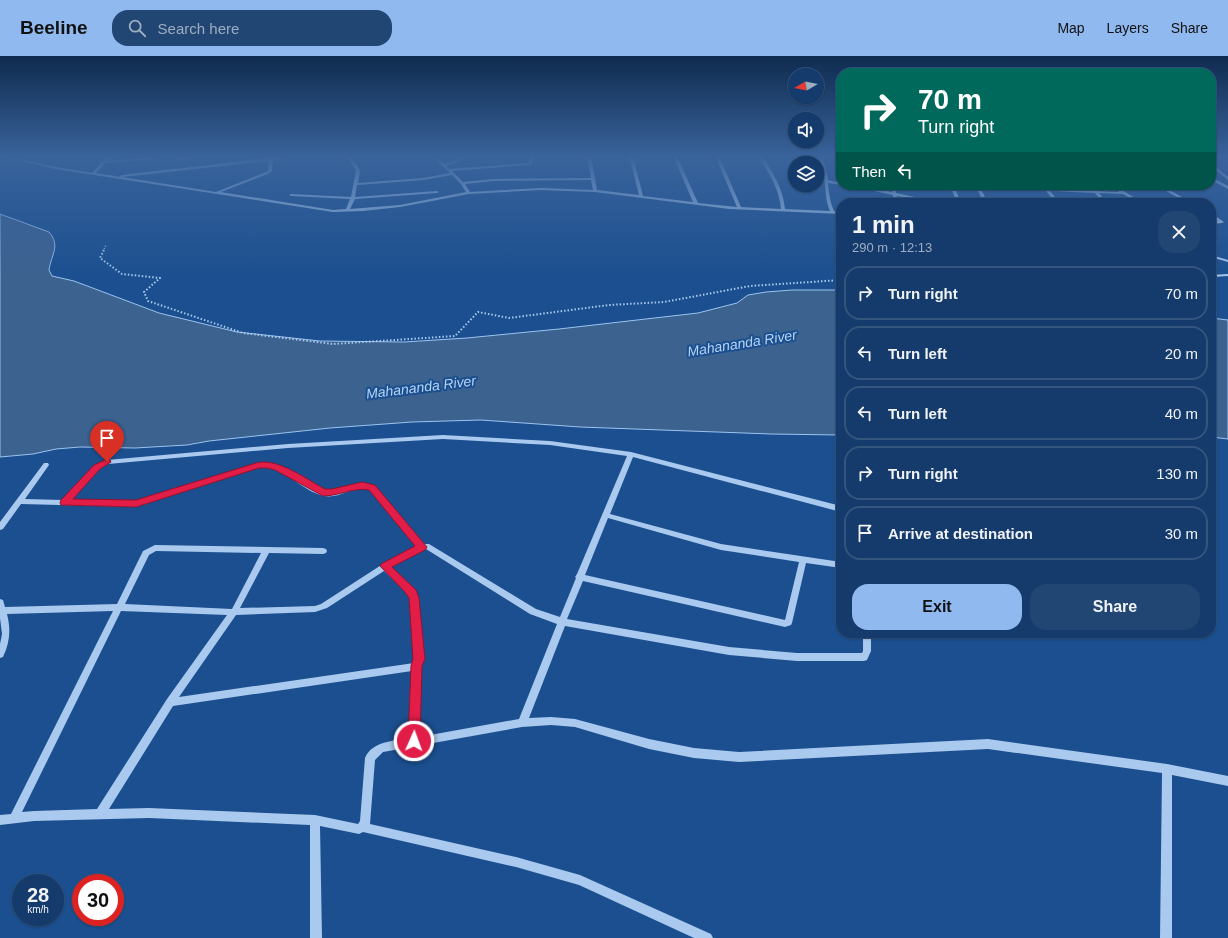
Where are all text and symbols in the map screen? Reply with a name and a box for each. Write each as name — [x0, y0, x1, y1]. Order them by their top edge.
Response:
search box — [112, 10, 392, 46]
text: Beeline — [20, 17, 88, 38]
icon: search — [126, 17, 148, 39]
text: Search here — [158, 20, 239, 37]
text: Map — [1057, 20, 1085, 36]
text: Layers — [1107, 20, 1149, 36]
text: Share — [1171, 20, 1208, 36]
north arrow — [788, 68, 824, 104]
map controls — [788, 68, 824, 192]
icon: right — [852, 84, 904, 136]
text: 70 m — [918, 84, 982, 115]
button: sound — [788, 112, 824, 148]
text: Turn right — [918, 117, 994, 137]
button: layers — [788, 156, 824, 192]
icon: left — [894, 160, 916, 182]
text: Then — [852, 163, 886, 180]
text: 1 min — [852, 211, 915, 238]
button: close — [1158, 211, 1200, 253]
text: 290 m · 12:13 — [852, 240, 932, 255]
icon: right — [854, 282, 876, 304]
text: Turn right — [888, 285, 958, 302]
text: 70 m — [1165, 285, 1198, 302]
water label: Mahananda River — [686, 326, 799, 360]
icon: left — [854, 342, 876, 364]
text: Turn left — [888, 345, 947, 362]
text: 20 m — [1165, 345, 1198, 362]
water label: Mahananda River — [365, 372, 478, 402]
icon: left — [854, 402, 876, 424]
text: Turn left — [888, 405, 947, 422]
text: 40 m — [1165, 405, 1198, 422]
pin — [90, 421, 124, 462]
icon: arrive — [96, 427, 118, 449]
icon: right — [854, 462, 876, 484]
text: Turn right — [888, 465, 958, 482]
text: 130 m — [1156, 465, 1198, 482]
icon: arrive — [854, 522, 876, 544]
text: Arrive at destination — [888, 525, 1033, 542]
text: 30 m — [1165, 525, 1198, 542]
button: Exit — [852, 584, 1022, 630]
button: Share — [1030, 584, 1200, 630]
position arrow — [393, 720, 435, 762]
speed limit sign: 30 — [72, 874, 124, 926]
text: 28 — [27, 884, 49, 906]
text: km/h — [27, 904, 49, 915]

